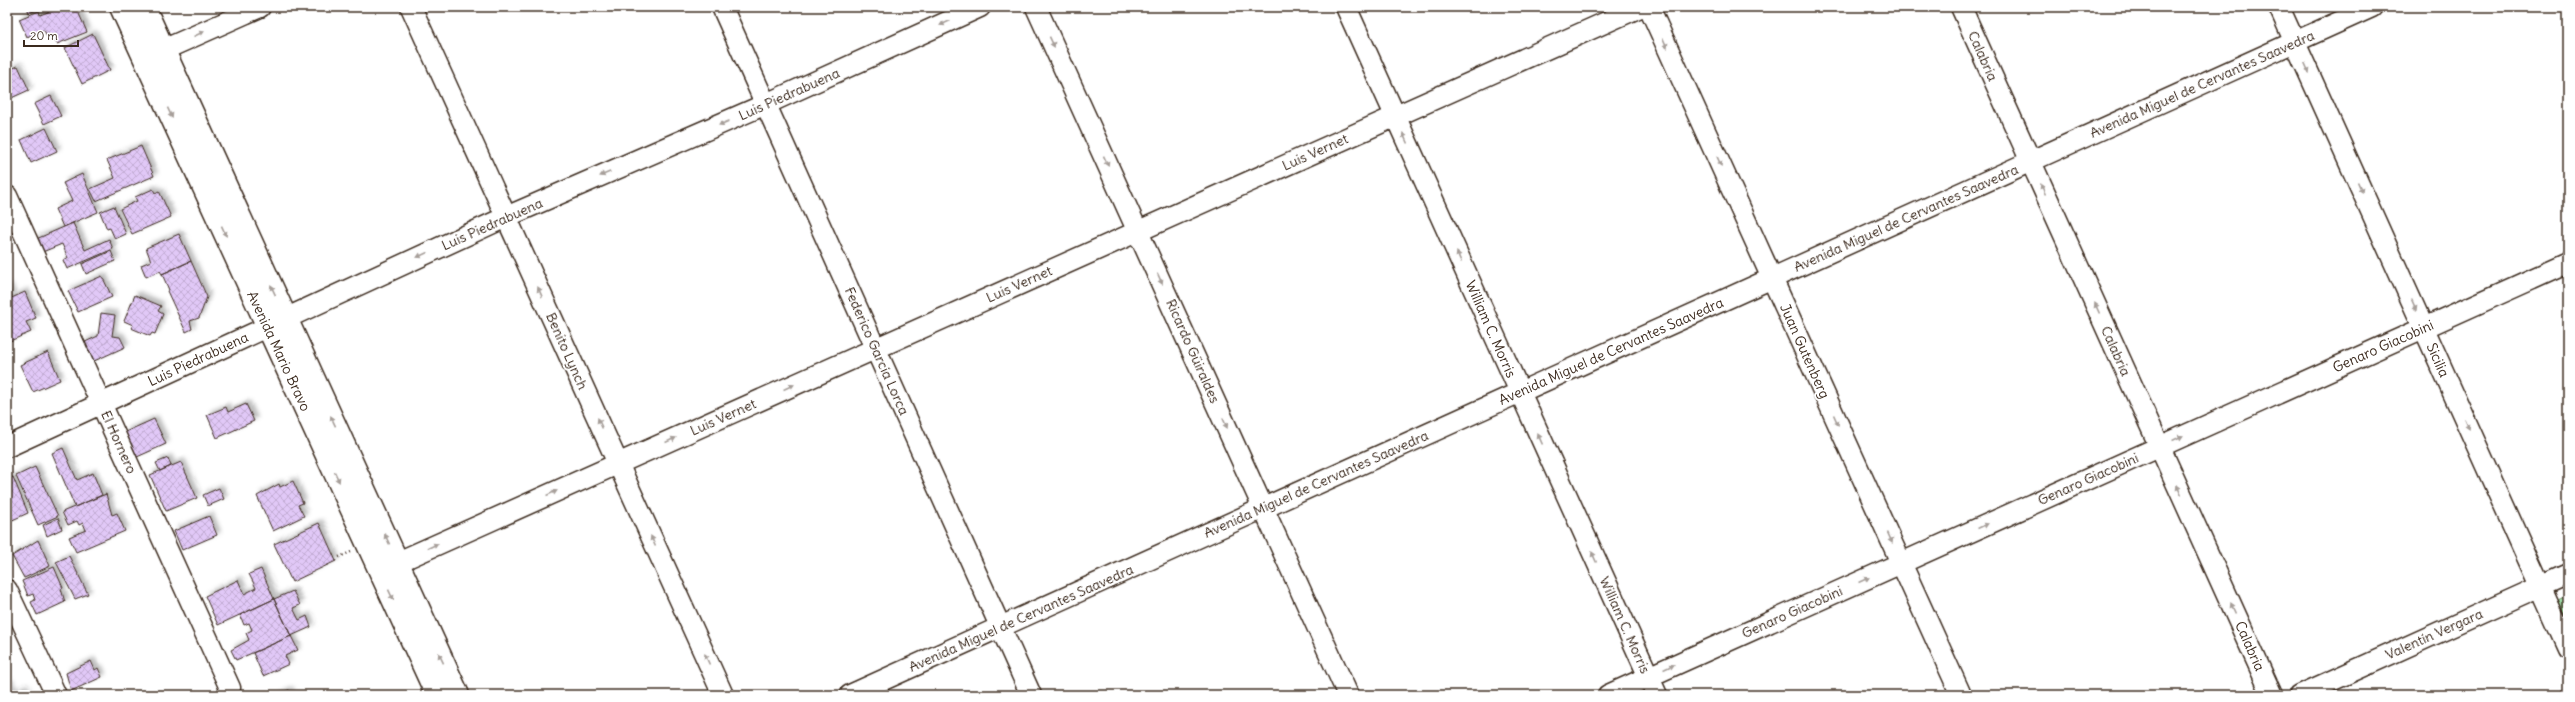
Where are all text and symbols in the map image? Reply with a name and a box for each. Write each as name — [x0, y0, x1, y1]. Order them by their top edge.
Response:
one-way arrow — [939, 20, 950, 26]
scale bar — [24, 22, 78, 48]
street label: Avenida Miguel de Cervantes Saavedra — [2087, 26, 2317, 142]
text: 20 m — [30, 28, 58, 43]
street label: Calabria — [1964, 28, 2002, 84]
one-way arrow — [193, 31, 205, 37]
one-way arrow — [1049, 37, 1055, 48]
one-way arrow — [1663, 37, 1669, 49]
one-way arrow — [2304, 62, 2310, 74]
street label: Luis Piedrabuena — [736, 64, 842, 124]
one-way arrow — [167, 108, 173, 119]
one-way arrow — [718, 120, 730, 126]
street label: Luis Vernet — [1279, 129, 1351, 175]
one-way arrow — [1402, 132, 1409, 144]
one-way arrow — [1103, 155, 1109, 166]
one-way arrow — [1716, 155, 1722, 167]
street label: Avenida Miguel de Cervantes Saavedra — [1791, 160, 2021, 276]
one-way arrow — [599, 171, 611, 177]
one-way arrow — [2357, 181, 2363, 192]
one-way arrow — [2040, 183, 2046, 195]
street label: Luis Piedrabuena — [439, 194, 545, 254]
one-way arrow — [221, 226, 227, 237]
one-way arrow — [1455, 250, 1461, 262]
one-way arrow — [417, 252, 428, 258]
street label: Luis Vernet — [983, 261, 1055, 307]
one-way arrow — [1157, 273, 1163, 285]
street label: William C. Morris — [1462, 278, 1520, 380]
street label: Federico García Lorca — [841, 284, 913, 418]
one-way arrow — [270, 285, 276, 296]
one-way arrow — [537, 286, 543, 297]
street label: Avenida Mario Bravo — [243, 288, 315, 414]
street label: Avenida Miguel de Cervantes Saavedra — [1496, 293, 1726, 409]
street label: Ricardo Güiraldes — [1162, 296, 1224, 406]
one-way arrow — [2411, 300, 2417, 312]
street label: Juan Gutenberg — [1776, 301, 1834, 401]
one-way arrow — [2094, 302, 2100, 313]
street label: Benito Lynch — [542, 310, 592, 392]
street label: Genaro Giacobini — [2330, 316, 2436, 376]
street label: Calabria — [2097, 323, 2135, 379]
street label: Luis Piedrabuena — [145, 328, 251, 390]
street label: Sicilia — [2423, 340, 2453, 380]
one-way arrow — [784, 384, 795, 390]
street label: Luis Vernet — [687, 394, 759, 440]
street label: El Hornero — [97, 408, 141, 477]
one-way arrow — [1833, 414, 1839, 425]
one-way arrow — [330, 416, 336, 427]
one-way arrow — [596, 416, 602, 428]
one-way arrow — [1222, 417, 1229, 429]
one-way arrow — [2464, 418, 2470, 429]
street label: Avenida Miguel de Cervantes Saavedra — [1201, 426, 1431, 542]
one-way arrow — [1537, 433, 1544, 445]
one-way arrow — [2172, 435, 2184, 441]
one-way arrow — [665, 437, 676, 443]
street label: Genaro Giacobini — [2035, 449, 2141, 509]
one-way arrow — [334, 471, 340, 482]
one-way arrow — [2176, 484, 2182, 496]
one-way arrow — [546, 490, 558, 496]
one-way arrow — [1977, 523, 1988, 529]
one-way arrow — [1887, 533, 1893, 544]
one-way arrow — [384, 534, 390, 545]
one-way arrow — [650, 535, 656, 547]
one-way arrow — [428, 543, 439, 549]
one-way arrow — [1591, 552, 1597, 563]
street label: Avenida Miguel de Cervantes Saavedra — [906, 560, 1136, 676]
street label: William C. Morris — [1596, 574, 1654, 676]
one-way arrow — [1858, 576, 1870, 583]
street label: Genaro Giacobini — [1739, 582, 1845, 642]
one-way arrow — [388, 589, 394, 600]
one-way arrow — [2229, 602, 2235, 614]
street label: Valentín Vergara — [2382, 604, 2486, 664]
street label: Calabria — [2231, 618, 2269, 674]
one-way arrow — [438, 652, 444, 663]
one-way arrow — [704, 654, 710, 665]
one-way arrow — [1663, 664, 1675, 671]

